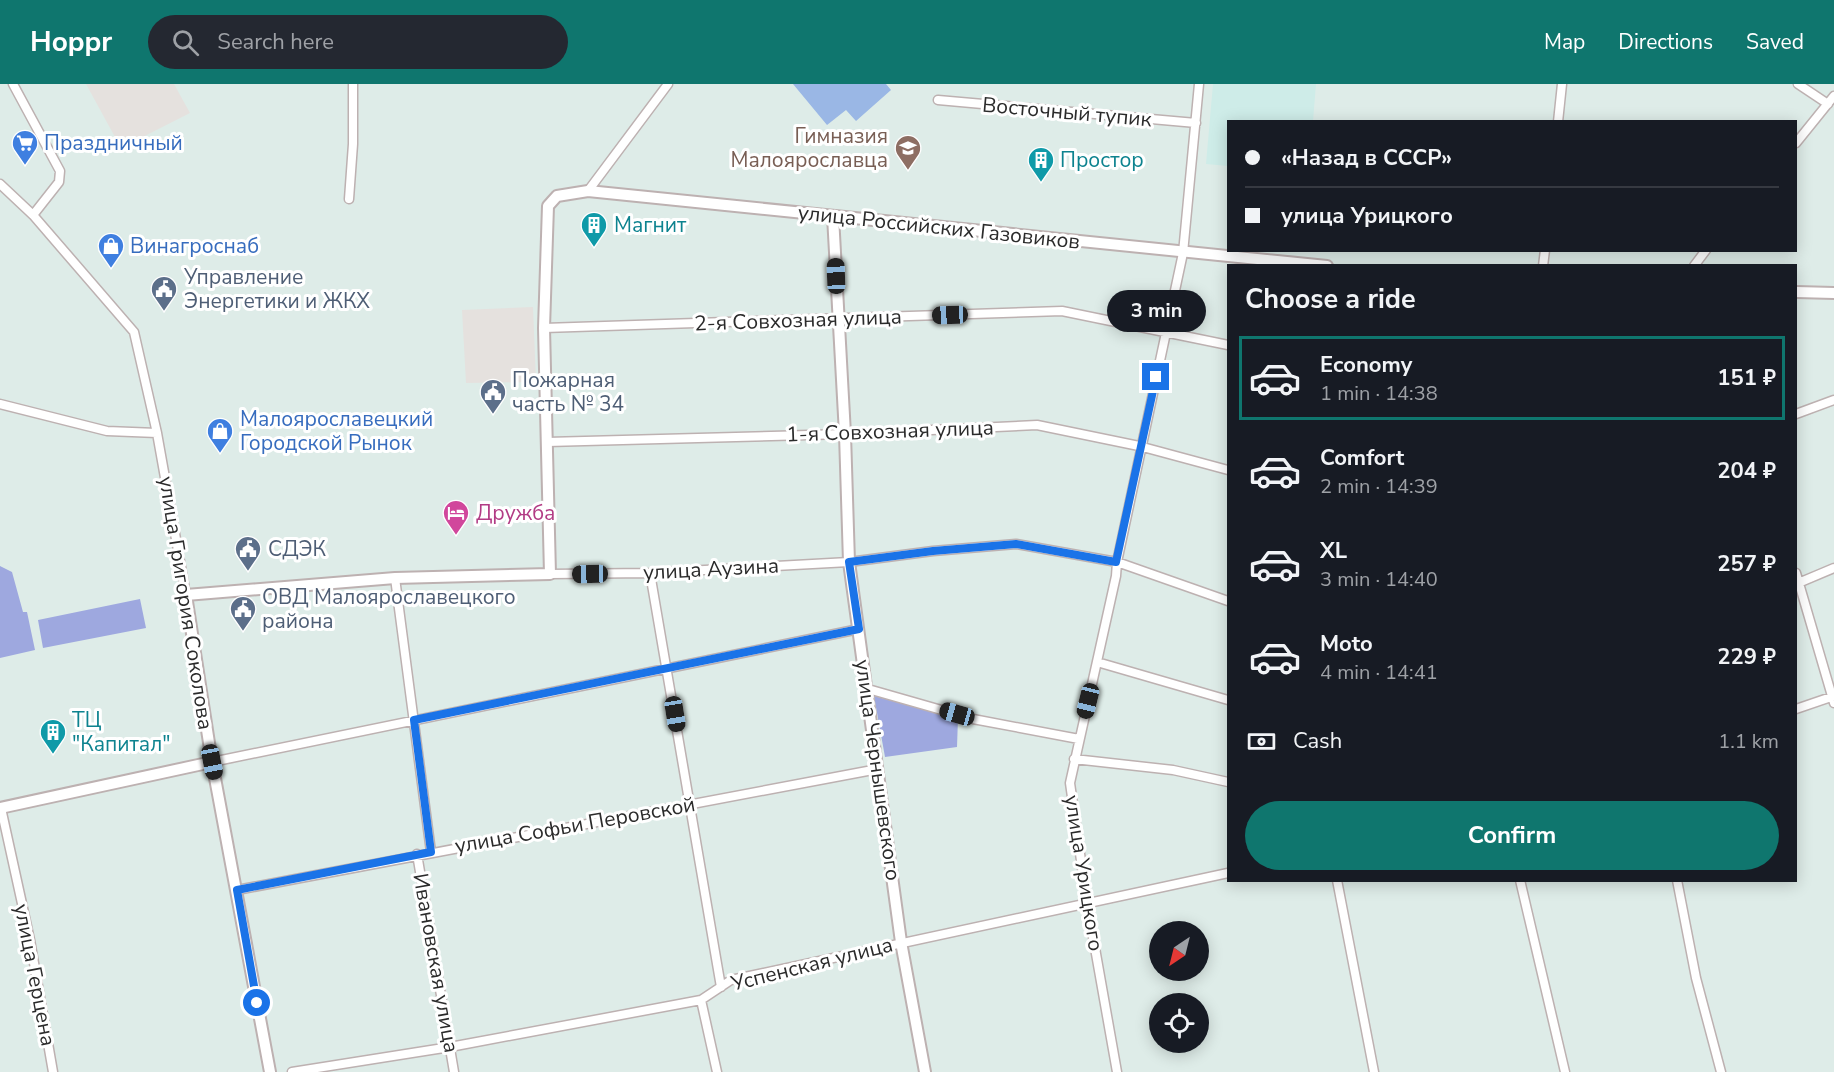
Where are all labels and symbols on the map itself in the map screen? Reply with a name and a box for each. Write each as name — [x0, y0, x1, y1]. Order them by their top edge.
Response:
street label: Восточный тупик — [981, 91, 1154, 133]
place label: Гимназия Малоярославца — [730, 122, 888, 174]
supermarket icon: Праздничный — [10, 128, 40, 166]
place label: Праздничный — [44, 129, 183, 157]
school or university icon: Гимназия Малоярославца — [893, 133, 923, 171]
building icon: Простор — [1026, 145, 1056, 183]
place label: Простор — [1060, 146, 1144, 174]
street label: улица Российских Газовиков — [797, 198, 1081, 256]
building icon: Магнит — [579, 210, 609, 248]
place label: Магнит — [614, 211, 687, 239]
shop icon: Винагроснаб — [96, 231, 126, 269]
place label: Винагроснаб — [130, 232, 259, 260]
car — [826, 258, 846, 294]
place label: Управление Энергетики и ЖКХ — [183, 263, 370, 315]
public building icon: Управление Энергетики и ЖКХ — [149, 274, 179, 312]
callout: 3 min — [1106, 290, 1206, 332]
street label: 2-я Совхозная улица — [694, 302, 902, 338]
car — [932, 305, 968, 325]
route end — [1142, 363, 1169, 390]
place label: Пожарная часть № 34 — [512, 366, 624, 418]
public building icon: Пожарная часть № 34 — [478, 377, 508, 415]
place label: Малоярославецкий Городской Рынок — [240, 405, 433, 457]
street label: 1-я Совхозная улица — [786, 413, 994, 449]
shop icon: Малоярославецкий Городской Рынок — [205, 416, 235, 454]
street label: улица Григория Соколова — [152, 474, 220, 732]
hotel icon: Дружба — [441, 498, 471, 536]
place label: Дружба — [476, 499, 555, 527]
public building icon: СДЭК — [233, 534, 263, 572]
place label: СДЭК — [268, 535, 327, 563]
street label: улица Аузина — [642, 551, 780, 587]
car — [572, 565, 608, 583]
place label: ОВД Малоярославецкого района — [262, 583, 516, 635]
public building icon: ОВД Малоярославецкого района — [228, 594, 258, 632]
street label: улица Чернышевского — [849, 658, 907, 882]
car — [1075, 681, 1101, 721]
car — [663, 695, 687, 733]
car — [937, 700, 977, 728]
place label: ТЦ "Капитал" — [72, 706, 170, 758]
building icon: ТЦ "Капитал" — [38, 717, 68, 755]
car — [200, 743, 224, 781]
street label: улица Софьи Перовской — [453, 790, 697, 860]
street label: улица Урицкого — [1058, 793, 1110, 953]
street label: Ивановская улица — [406, 871, 466, 1055]
street label: улица Герцена — [7, 902, 63, 1048]
north arrow — [1149, 921, 1209, 981]
street label: Успенская улица — [727, 930, 896, 998]
route start — [243, 989, 270, 1016]

